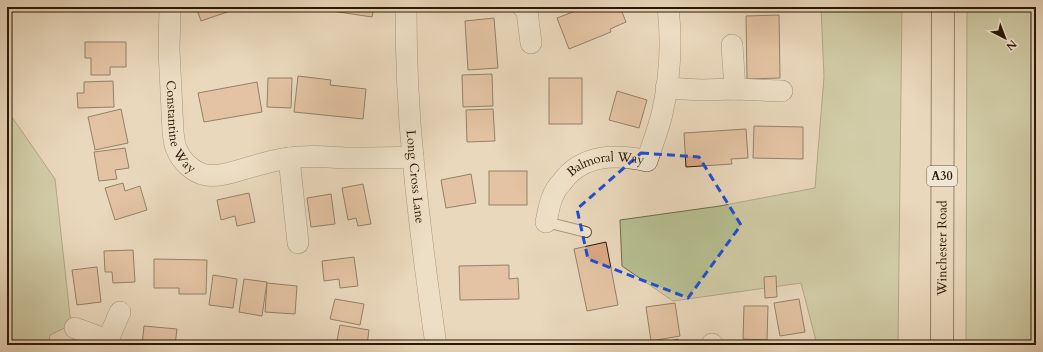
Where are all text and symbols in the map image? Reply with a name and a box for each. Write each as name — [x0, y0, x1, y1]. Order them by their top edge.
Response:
north arrow — [985, 18, 1025, 58]
text: N — [1002, 36, 1020, 54]
street label: Constantine Way — [161, 80, 200, 178]
street label: Long Cross Lane — [402, 129, 429, 225]
street label: Balmoral Way — [563, 148, 646, 181]
road number: A30 — [927, 166, 957, 186]
street label: Winchester Road — [933, 200, 951, 297]

